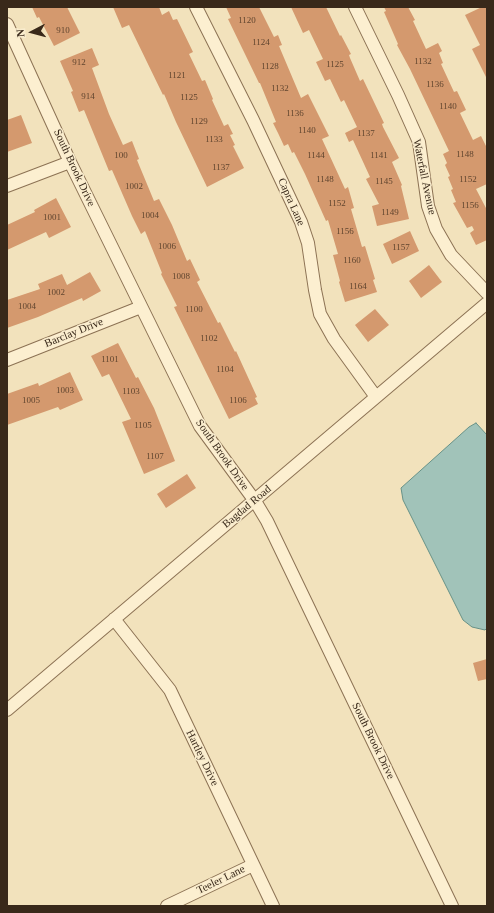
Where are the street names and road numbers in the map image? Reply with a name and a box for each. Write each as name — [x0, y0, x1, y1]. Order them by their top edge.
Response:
street label: South Brook Drive — [50, 127, 98, 209]
street label: Waterfall Avenue — [410, 138, 438, 216]
street label: Capra Lane — [275, 176, 307, 228]
street label: Barclay Drive — [43, 315, 105, 351]
street label: South Brook Drive — [193, 417, 251, 493]
street label: Bagdad Road — [220, 483, 274, 531]
street label: South Brook Drive — [349, 700, 397, 782]
street label: Hartley Drive — [183, 728, 221, 788]
street label: Teeler Lane — [195, 863, 247, 897]

